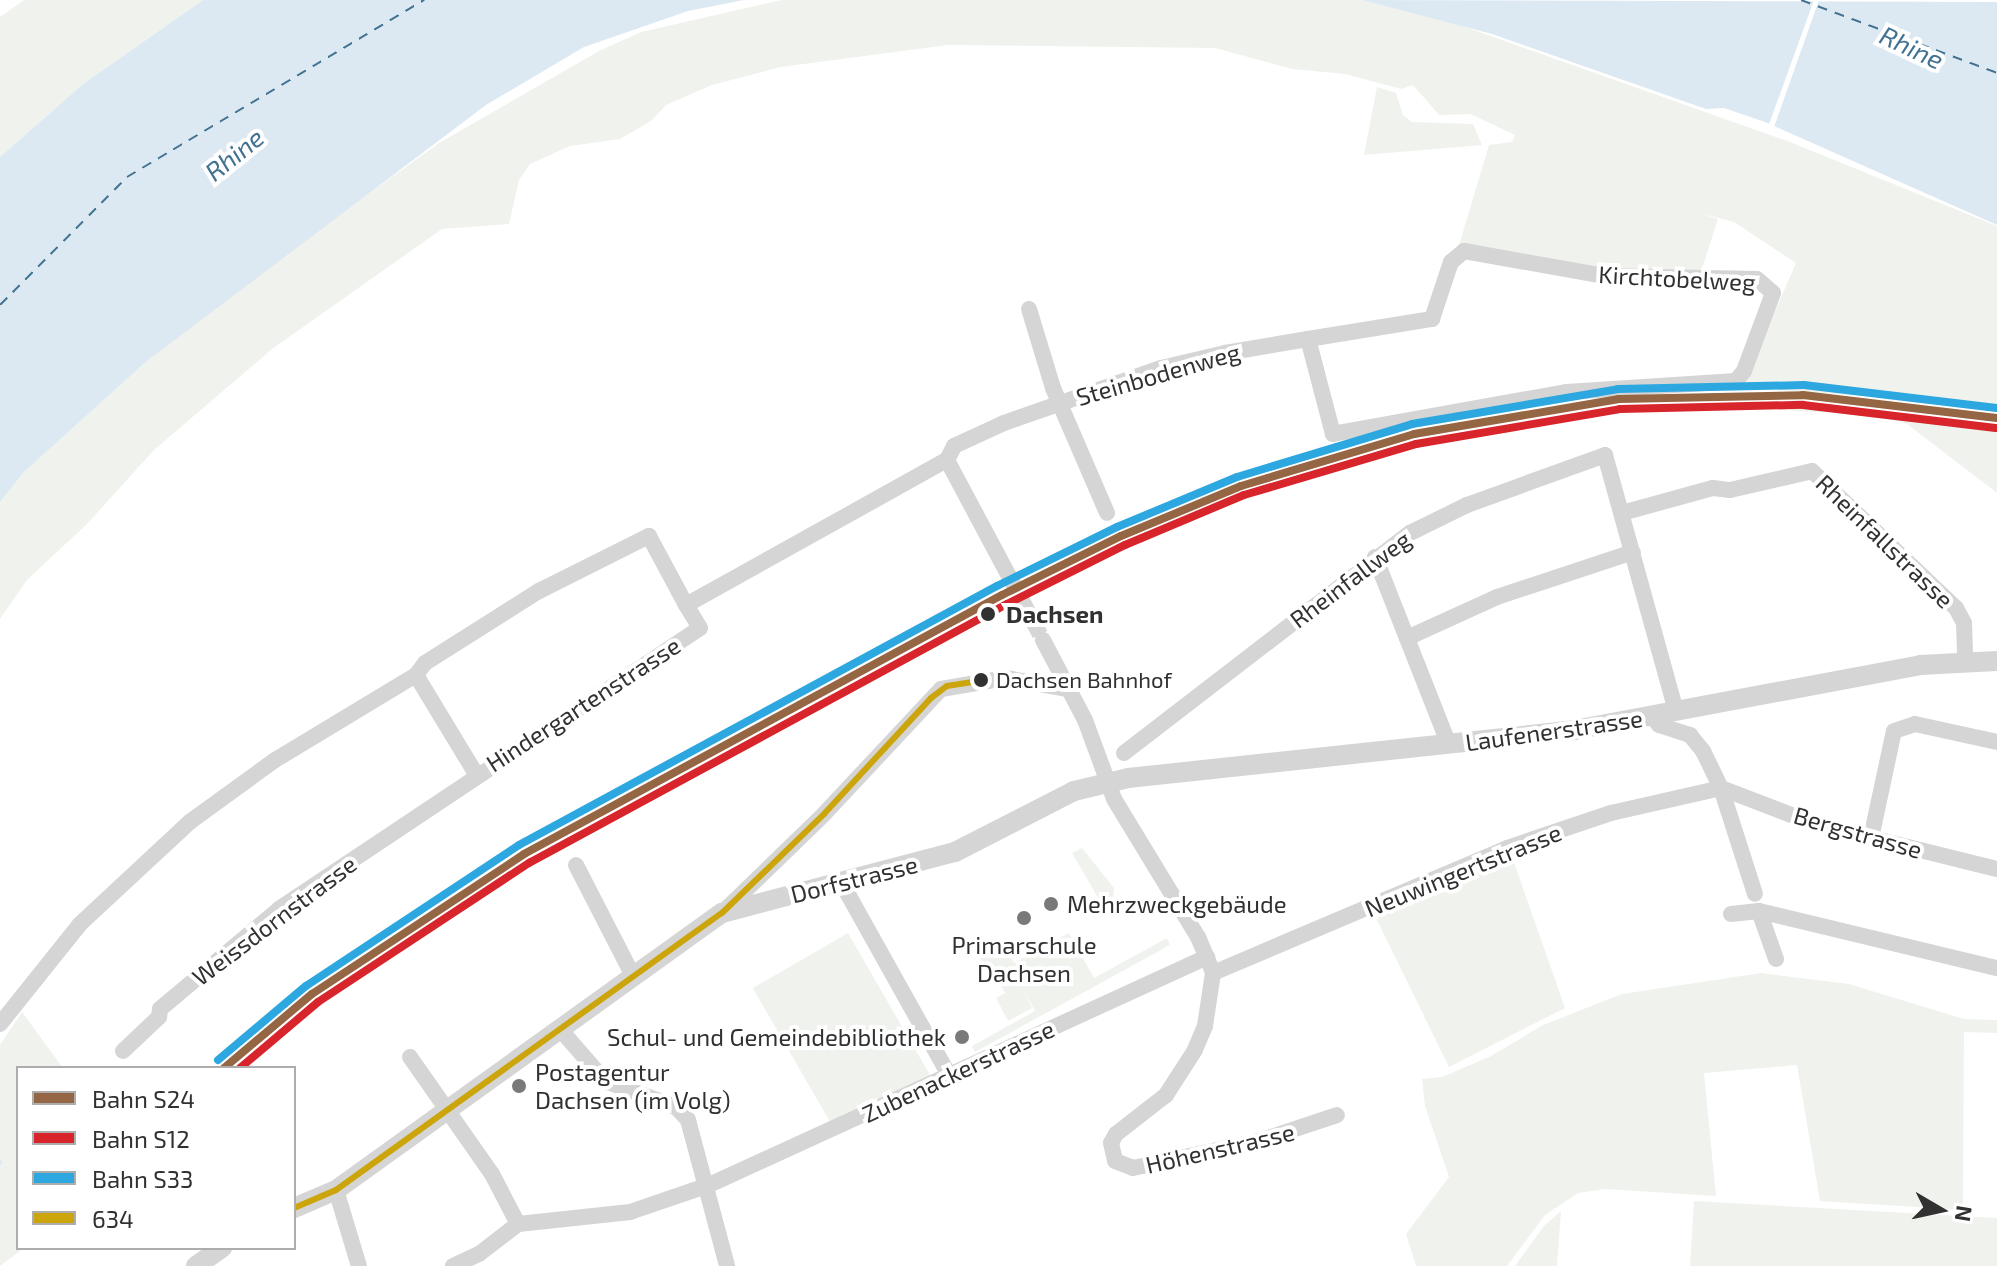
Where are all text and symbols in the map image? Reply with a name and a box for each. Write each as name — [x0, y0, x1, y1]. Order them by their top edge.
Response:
water label: Rhine — [1875, 19, 1949, 75]
water label: Rhine — [198, 121, 270, 187]
street label: Kirchtobelweg — [1598, 260, 1756, 296]
street label: Steinbodenweg — [1073, 337, 1243, 411]
street label: Rheinfallstrasse — [1810, 468, 1960, 614]
street label: Rheinfallweg — [1284, 524, 1416, 634]
place label: Dachsen — [1006, 600, 1103, 628]
marker: Dachsen — [977, 603, 999, 625]
street label: Hindergartenstrasse — [481, 631, 685, 777]
place label: Dachsen Bahnhof — [996, 667, 1172, 693]
marker: Dachsen Bahnhof — [973, 672, 989, 688]
street label: Laufenerstrasse — [1463, 703, 1645, 757]
street label: Bergstrasse — [1791, 800, 1925, 864]
street label: Neuwingertstrasse — [1360, 817, 1566, 923]
street label: Weissdornstrasse — [186, 849, 362, 991]
street label: Dorfstrasse — [788, 849, 920, 909]
place label: Mehrzweckgebäude — [1067, 890, 1287, 918]
marker: Mehrzweckgebäude — [1042, 895, 1060, 913]
marker: Primarschule Dachsen — [1015, 909, 1033, 927]
place label: Primarschule Dachsen — [951, 931, 1097, 987]
street label: Zubenackerstrasse — [857, 1014, 1059, 1128]
place label: Schul- und Gemeindebibliothek — [607, 1023, 946, 1051]
marker: Schul- und Gemeindebibliothek — [953, 1028, 971, 1046]
place label: Postagentur Dachsen (im Volg) — [535, 1058, 731, 1114]
legend — [16, 1066, 296, 1250]
marker: Postagentur Dachsen (im Volg) — [510, 1077, 528, 1095]
text: Bahn S24 — [92, 1084, 195, 1113]
street label: Höhenstrasse — [1143, 1117, 1297, 1179]
text: Bahn S12 — [92, 1124, 190, 1153]
text: Bahn S33 — [92, 1164, 193, 1193]
north arrow — [1901, 1170, 1981, 1250]
text: 634 — [92, 1204, 134, 1233]
text: N — [1951, 1204, 1979, 1224]

